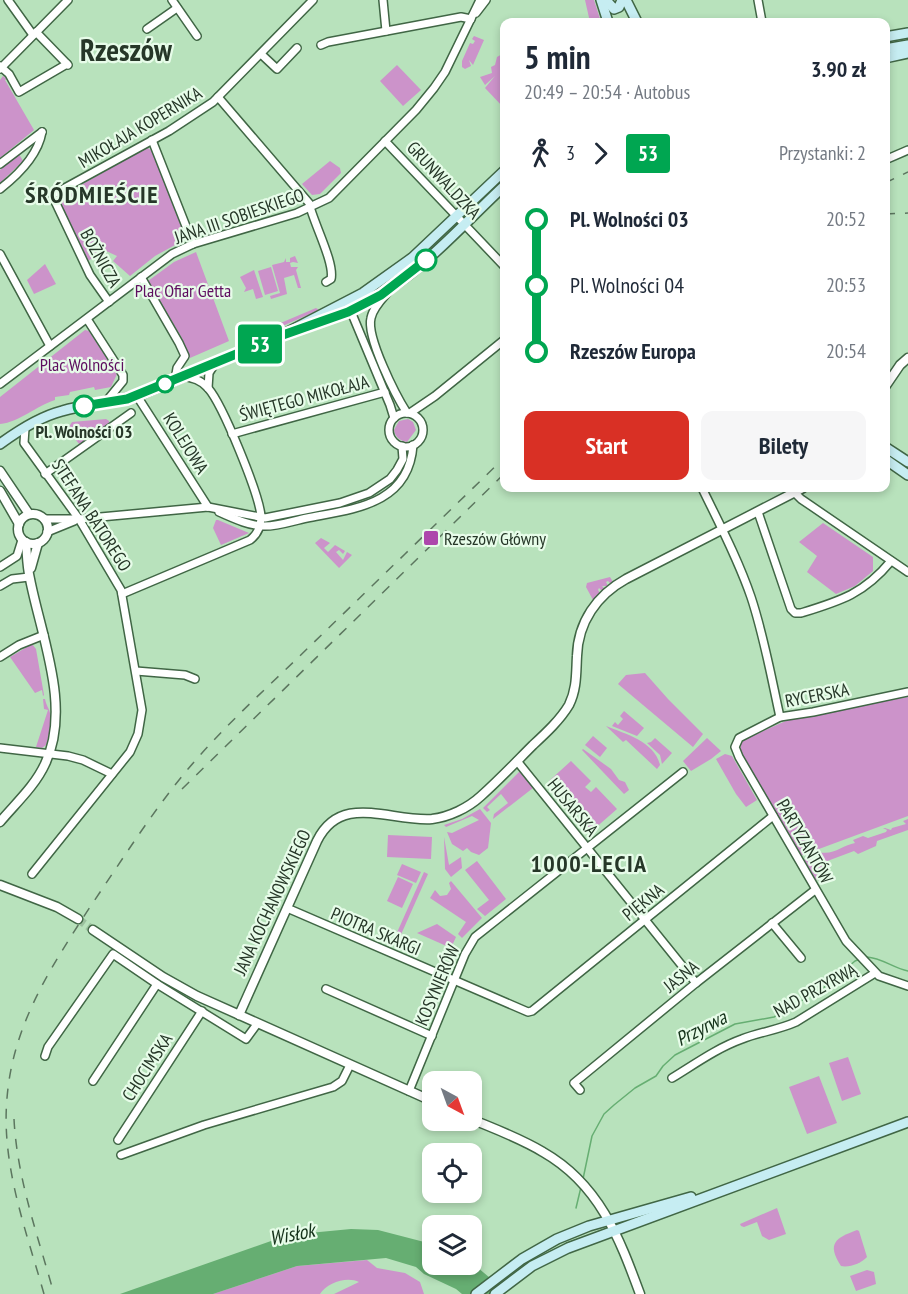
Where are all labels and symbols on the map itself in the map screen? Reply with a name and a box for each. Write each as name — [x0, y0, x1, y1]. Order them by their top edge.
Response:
district label: Rzeszów — [80, 30, 173, 69]
street label: MIKOŁAJA KOPERNIKA — [74, 81, 206, 173]
street label: GRUNWALDZKA — [402, 136, 486, 224]
district label: ŚRÓDMIEŚCIE — [25, 179, 159, 210]
street label: JANA III SOBIESKIEGO — [170, 183, 307, 249]
street label: BOŻNICZA — [75, 225, 127, 292]
unlabelled marker — [415, 249, 437, 271]
park label: Plac Ofiar Getta — [135, 279, 231, 302]
line badge: 53 — [233, 324, 287, 364]
park label: Plac Wolności — [40, 353, 124, 376]
street label: ŚWIĘTEGO MIKOŁAJA — [237, 370, 372, 426]
unlabelled marker — [156, 375, 174, 393]
marker: Pl. Wolności 03 — [73, 395, 95, 417]
street label: KOLEJOWA — [158, 408, 214, 478]
place label: Pl. Wolności 03 — [35, 420, 133, 443]
street label: STEFANA BATOREGO — [47, 455, 137, 576]
place label: Rzeszów Główny — [444, 527, 546, 550]
marker: Rzeszów Główny — [422, 529, 440, 547]
street label: RYCERSKA — [783, 677, 851, 712]
street label: HUSARSKA — [542, 773, 604, 841]
street label: PARTYZANTÓW — [772, 795, 838, 887]
street label: JANA KOCHANOWSKIEGO — [228, 826, 316, 979]
district label: 1000-LECIA — [530, 848, 648, 879]
street label: PIĘKNA — [617, 878, 669, 926]
street label: PIOTRA SKARGI — [328, 902, 424, 960]
street label: KOSYNIERÓW — [410, 941, 464, 1029]
street label: JASNA — [658, 955, 704, 998]
street label: NAD PRZYRWĄ — [769, 957, 861, 1022]
water label: Przyrwa — [671, 1004, 732, 1052]
street label: CHOCIMSKA — [117, 1028, 178, 1105]
north arrow — [422, 1071, 482, 1131]
water label: Wisłok — [267, 1216, 319, 1251]

